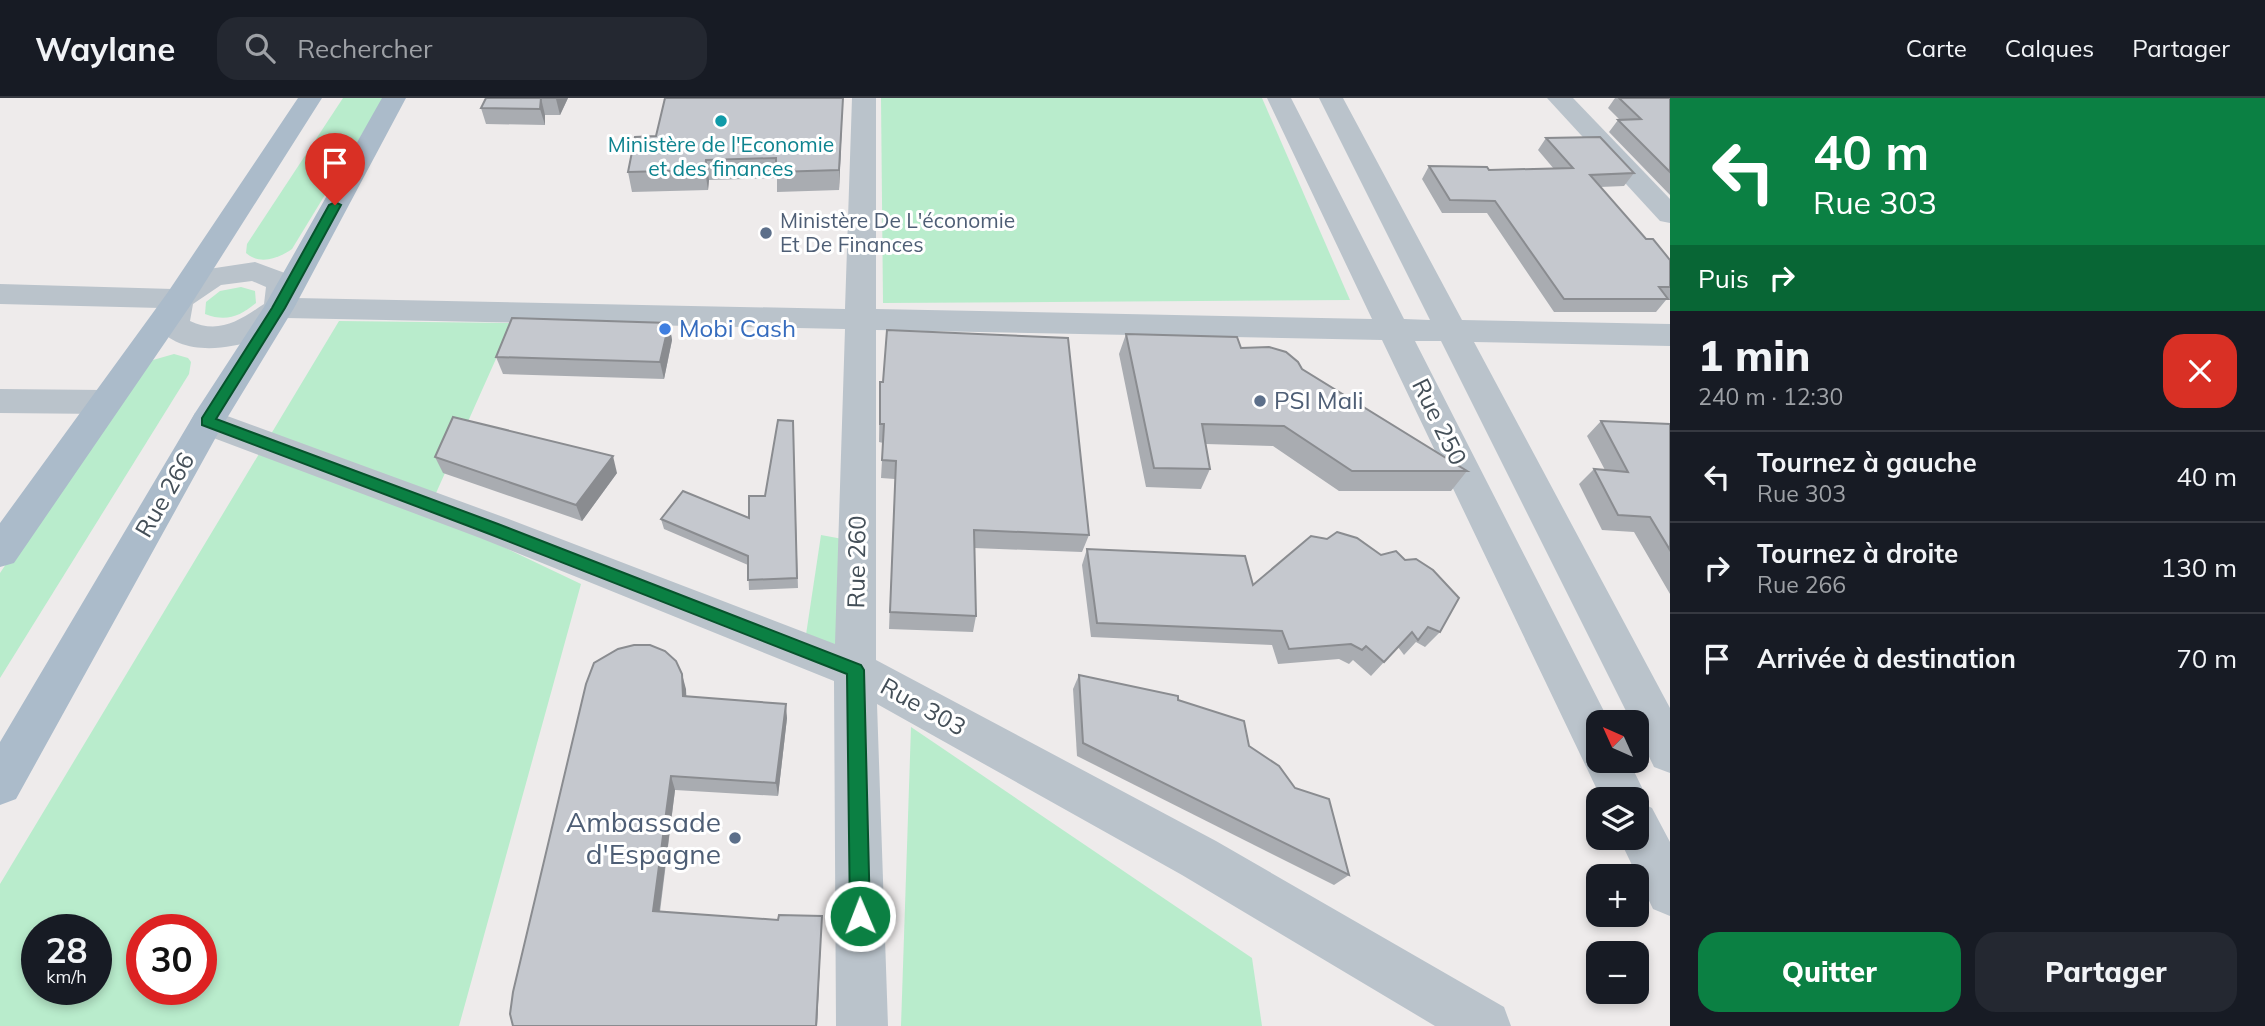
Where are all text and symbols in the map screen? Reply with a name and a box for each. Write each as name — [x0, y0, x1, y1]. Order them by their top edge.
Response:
search box — [217, 17, 707, 80]
text: Waylane — [35, 28, 175, 69]
icon: search — [241, 29, 279, 67]
text: Rechercher — [297, 32, 432, 65]
text: Carte — [1906, 33, 1967, 63]
text: Calques — [2005, 33, 2094, 63]
text: Partager — [2132, 33, 2230, 63]
marker: Ministère de l'Economie et des finances — [713, 113, 729, 129]
text: 40 m — [1813, 121, 1929, 182]
icon: left — [1698, 126, 1789, 217]
place label: Ministère de l'Economie et des finances — [608, 131, 834, 181]
pin — [305, 133, 365, 205]
icon: arrive — [316, 144, 354, 182]
text: Rue 303 — [1813, 182, 1937, 222]
place label: Ministère De L'économie Et De Finances — [780, 207, 1015, 257]
marker: Ministère De L'économie Et De Finances — [758, 225, 774, 241]
icon: right — [1763, 259, 1801, 297]
text: Puis — [1698, 262, 1749, 295]
place label: Mobi Cash — [679, 313, 796, 343]
marker: Mobi Cash — [657, 321, 673, 337]
text: 1 min — [1698, 329, 1811, 382]
button: close — [2163, 334, 2237, 408]
street label: Rue 250 — [1406, 373, 1474, 470]
text: 240 m · 12:30 — [1698, 382, 1843, 411]
place label: PSI Mali — [1274, 385, 1363, 415]
marker: PSI Mali — [1252, 393, 1268, 409]
text: Tournez à gauche — [1757, 446, 1977, 479]
street label: Rue 266 — [128, 447, 200, 542]
icon: left — [1698, 458, 1736, 496]
text: 40 m — [2176, 460, 2237, 493]
text: Rue 303 — [1757, 479, 1846, 508]
street label: Rue 260 — [840, 515, 872, 609]
text: Tournez à droite — [1757, 537, 1958, 570]
icon: right — [1698, 549, 1736, 587]
text: 130 m — [2161, 551, 2237, 584]
text: Rue 266 — [1757, 570, 1846, 599]
icon: arrive — [1698, 640, 1736, 678]
text: Arrivée à destination — [1757, 642, 2016, 675]
text: 70 m — [2176, 642, 2237, 675]
street label: Rue 303 — [876, 670, 971, 742]
north arrow — [1586, 710, 1648, 774]
map controls — [1586, 710, 1649, 1004]
button: layers — [1586, 787, 1649, 850]
place label: Ambassade d'Espagne — [566, 804, 721, 871]
marker: Ambassade d'Espagne — [727, 830, 743, 846]
button: + — [1586, 864, 1649, 927]
position arrow — [823, 879, 897, 953]
speed limit sign: 30 — [126, 914, 217, 1005]
text: 28 — [45, 928, 88, 972]
button: Quitter — [1698, 932, 1961, 1012]
button: Partager — [1975, 932, 2237, 1012]
button: − — [1586, 941, 1649, 1004]
text: km/h — [46, 965, 87, 988]

